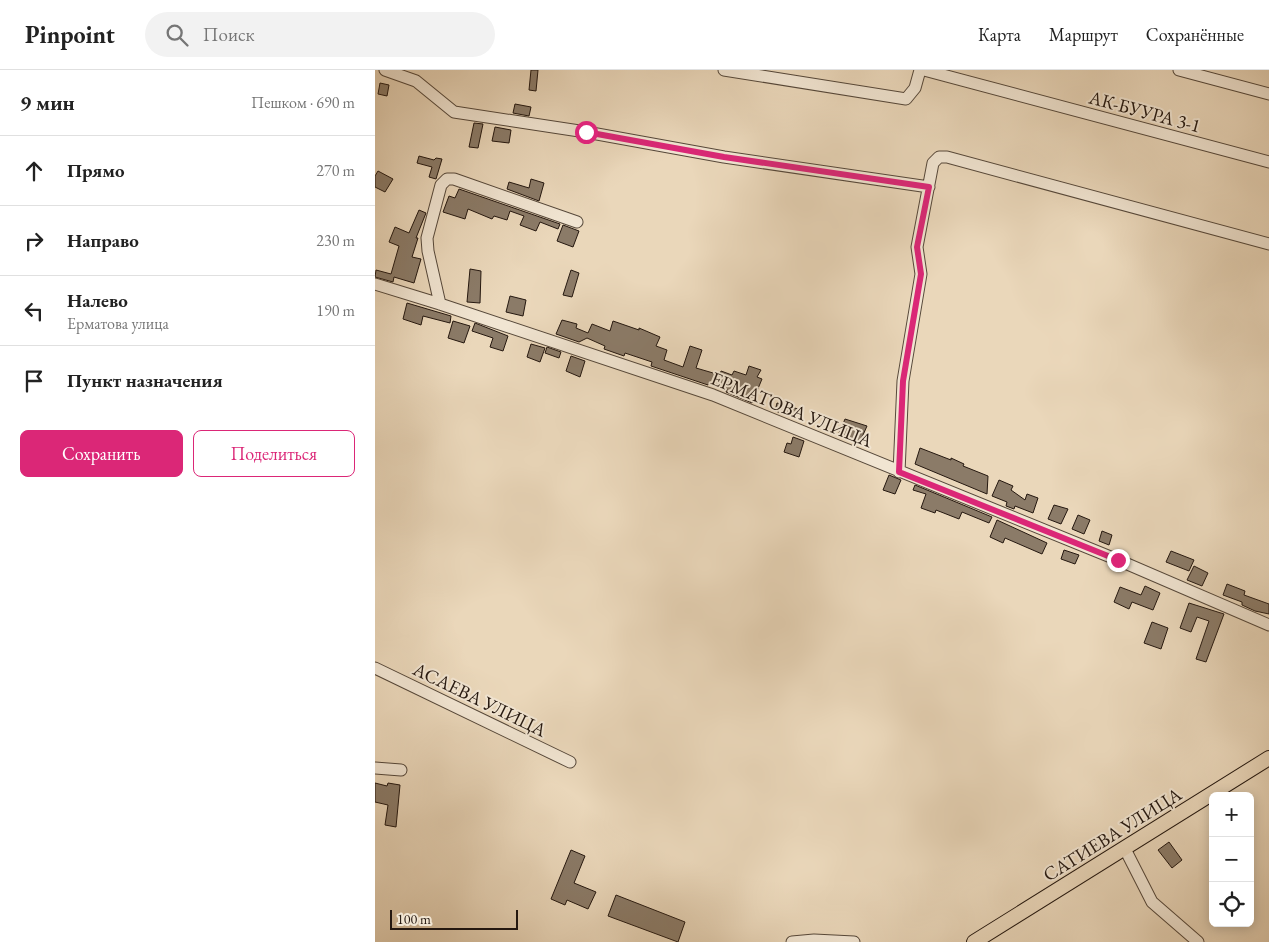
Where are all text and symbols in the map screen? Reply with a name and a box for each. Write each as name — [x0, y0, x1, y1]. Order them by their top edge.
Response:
search box — [145, 12, 495, 57]
text: Pinpoint — [25, 19, 115, 50]
icon: search — [163, 21, 191, 49]
text: Поиск — [203, 22, 255, 47]
text: Карта — [978, 23, 1021, 46]
text: Маршрут — [1049, 23, 1118, 46]
text: Сохранённые — [1146, 23, 1244, 46]
street label: АК-БУУРА 3-1 — [1085, 84, 1204, 138]
text: 9 мин — [20, 89, 75, 116]
text: Пешком · 690 m — [251, 92, 355, 113]
route start — [575, 121, 598, 144]
icon: ahead — [20, 157, 48, 185]
text: Прямо — [67, 158, 125, 183]
text: 270 m — [316, 160, 355, 181]
icon: right — [20, 227, 48, 255]
text: Направо — [67, 228, 139, 253]
text: 230 m — [316, 230, 355, 251]
text: Налево — [67, 288, 128, 313]
icon: left — [20, 297, 48, 325]
text: 190 m — [316, 300, 355, 321]
text: Ерматова улица — [67, 313, 169, 334]
street label: ЕРМАТОВА УЛИЦА — [707, 366, 877, 454]
icon: arrive — [20, 367, 48, 395]
text: Пункт назначения — [67, 368, 223, 393]
button: Сохранить — [20, 430, 183, 477]
button: Поделиться — [193, 430, 355, 477]
route end — [1107, 549, 1130, 572]
street label: АСАЕВА УЛИЦА — [408, 656, 551, 743]
street label: САТИЕВА УЛИЦА — [1038, 781, 1187, 887]
map controls — [1209, 792, 1254, 927]
button: + — [1209, 792, 1254, 837]
button: − — [1209, 837, 1254, 882]
button: locate — [1209, 882, 1254, 927]
scale bar — [390, 907, 517, 930]
text: 100 m — [397, 910, 431, 928]

